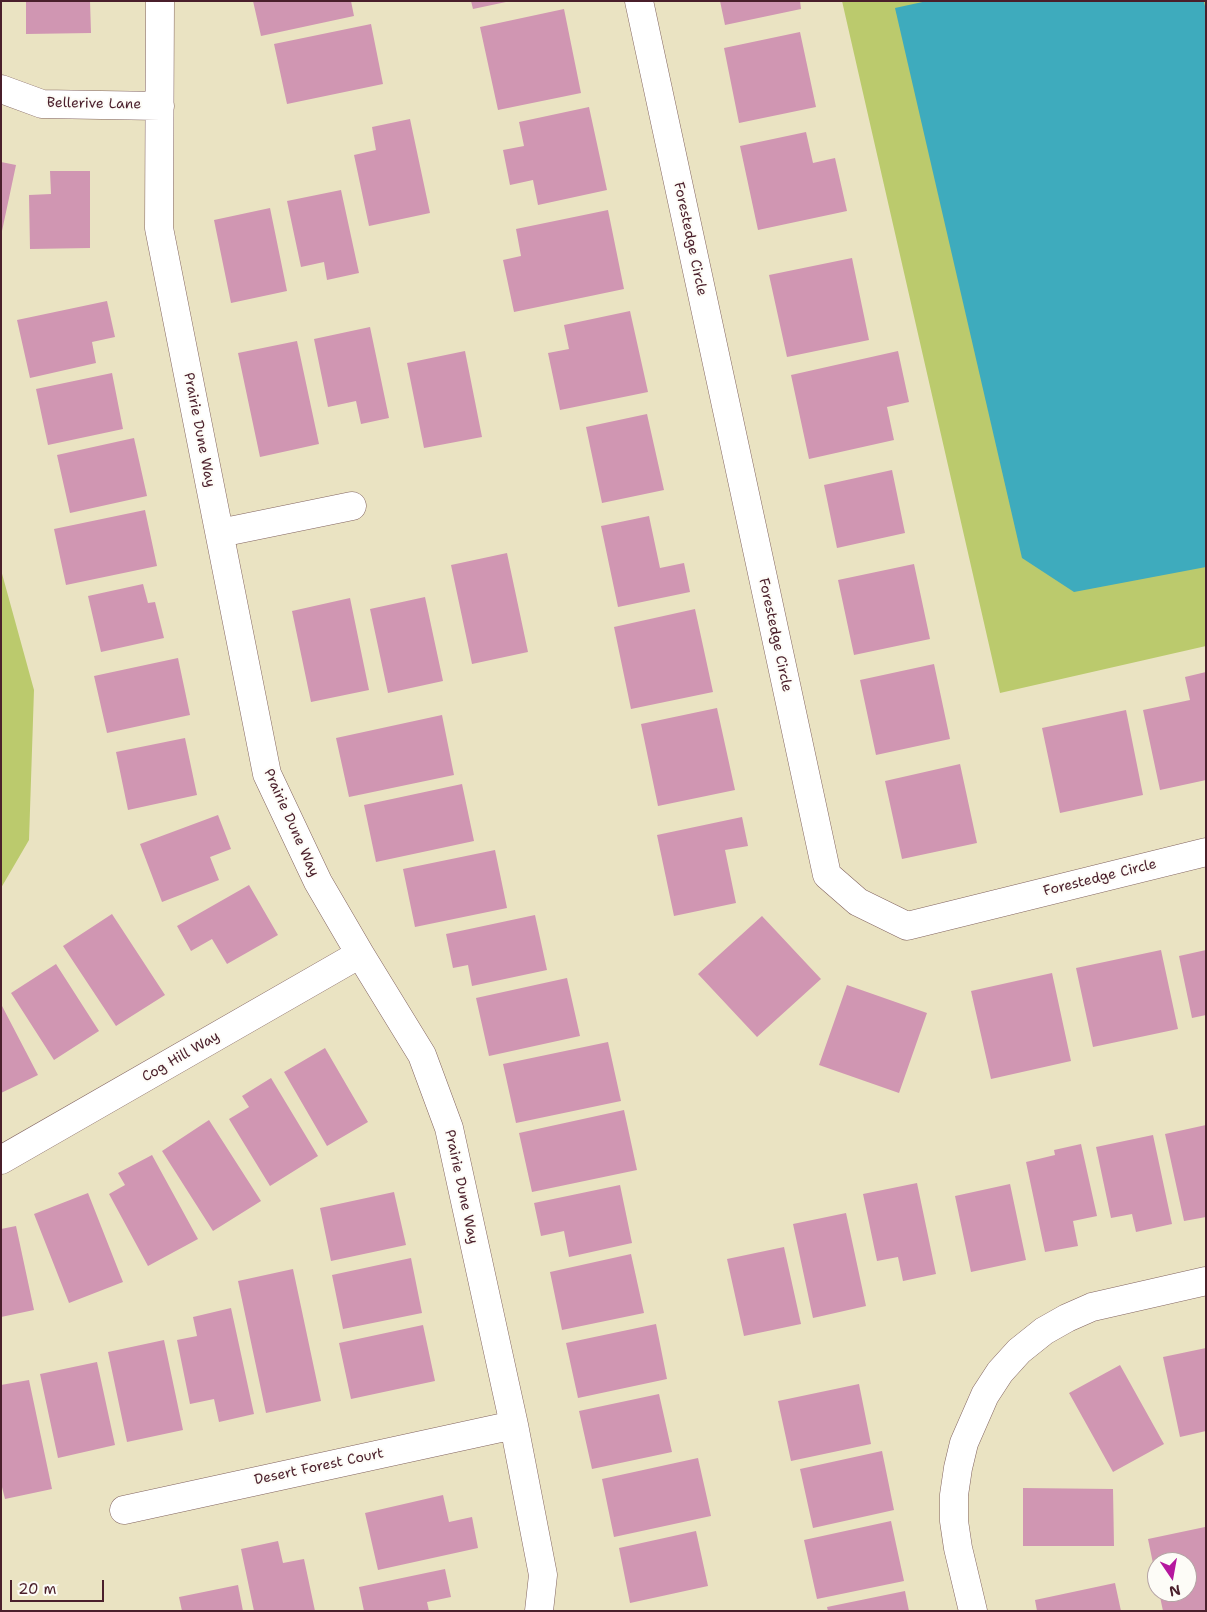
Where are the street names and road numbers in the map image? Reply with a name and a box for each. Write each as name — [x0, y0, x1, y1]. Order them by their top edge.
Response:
street label: Bellerive Lane — [47, 95, 141, 113]
street label: Forestedge Circle — [670, 180, 710, 298]
street label: Prairie Dune Way — [180, 371, 218, 489]
street label: Forestedge Circle — [755, 576, 795, 694]
street label: Prairie Dune Way — [260, 766, 322, 880]
street label: Forestedge Circle — [1042, 856, 1158, 900]
street label: Cog Hill Way — [139, 1028, 223, 1086]
street label: Prairie Dune Way — [441, 1128, 481, 1246]
street label: Desert Forest Court — [253, 1445, 385, 1489]

